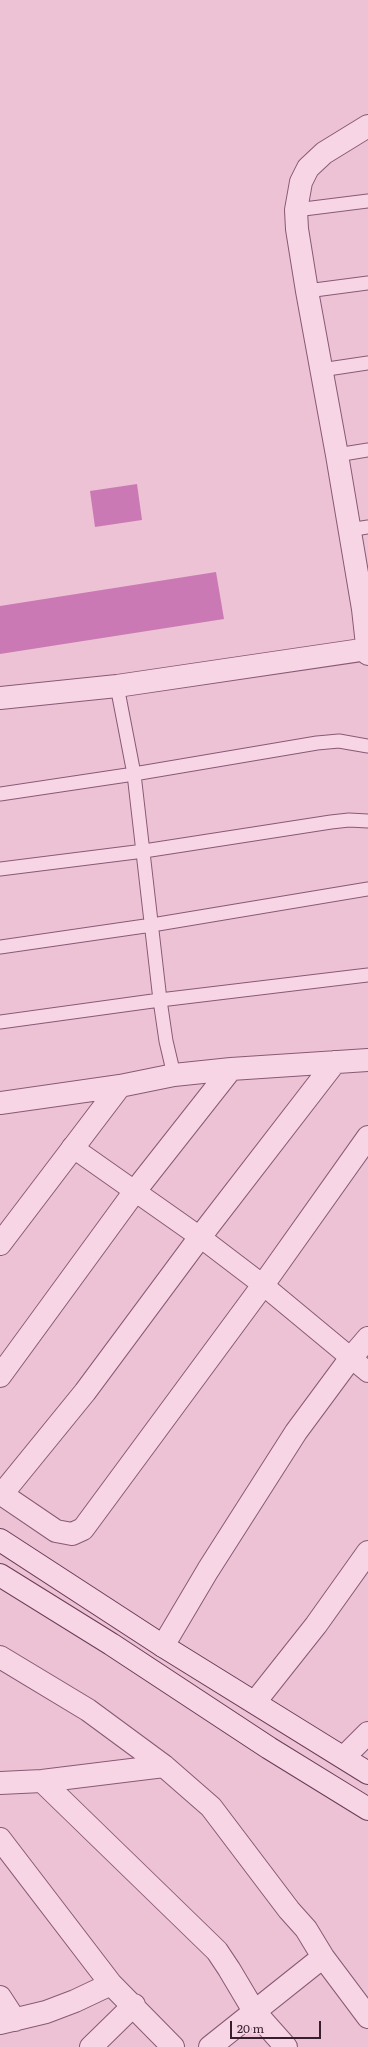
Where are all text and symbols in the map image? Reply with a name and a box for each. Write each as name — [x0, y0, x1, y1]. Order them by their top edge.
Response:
scale bar — [232, 2013, 323, 2039]
text: 20 m — [237, 2019, 264, 2037]

